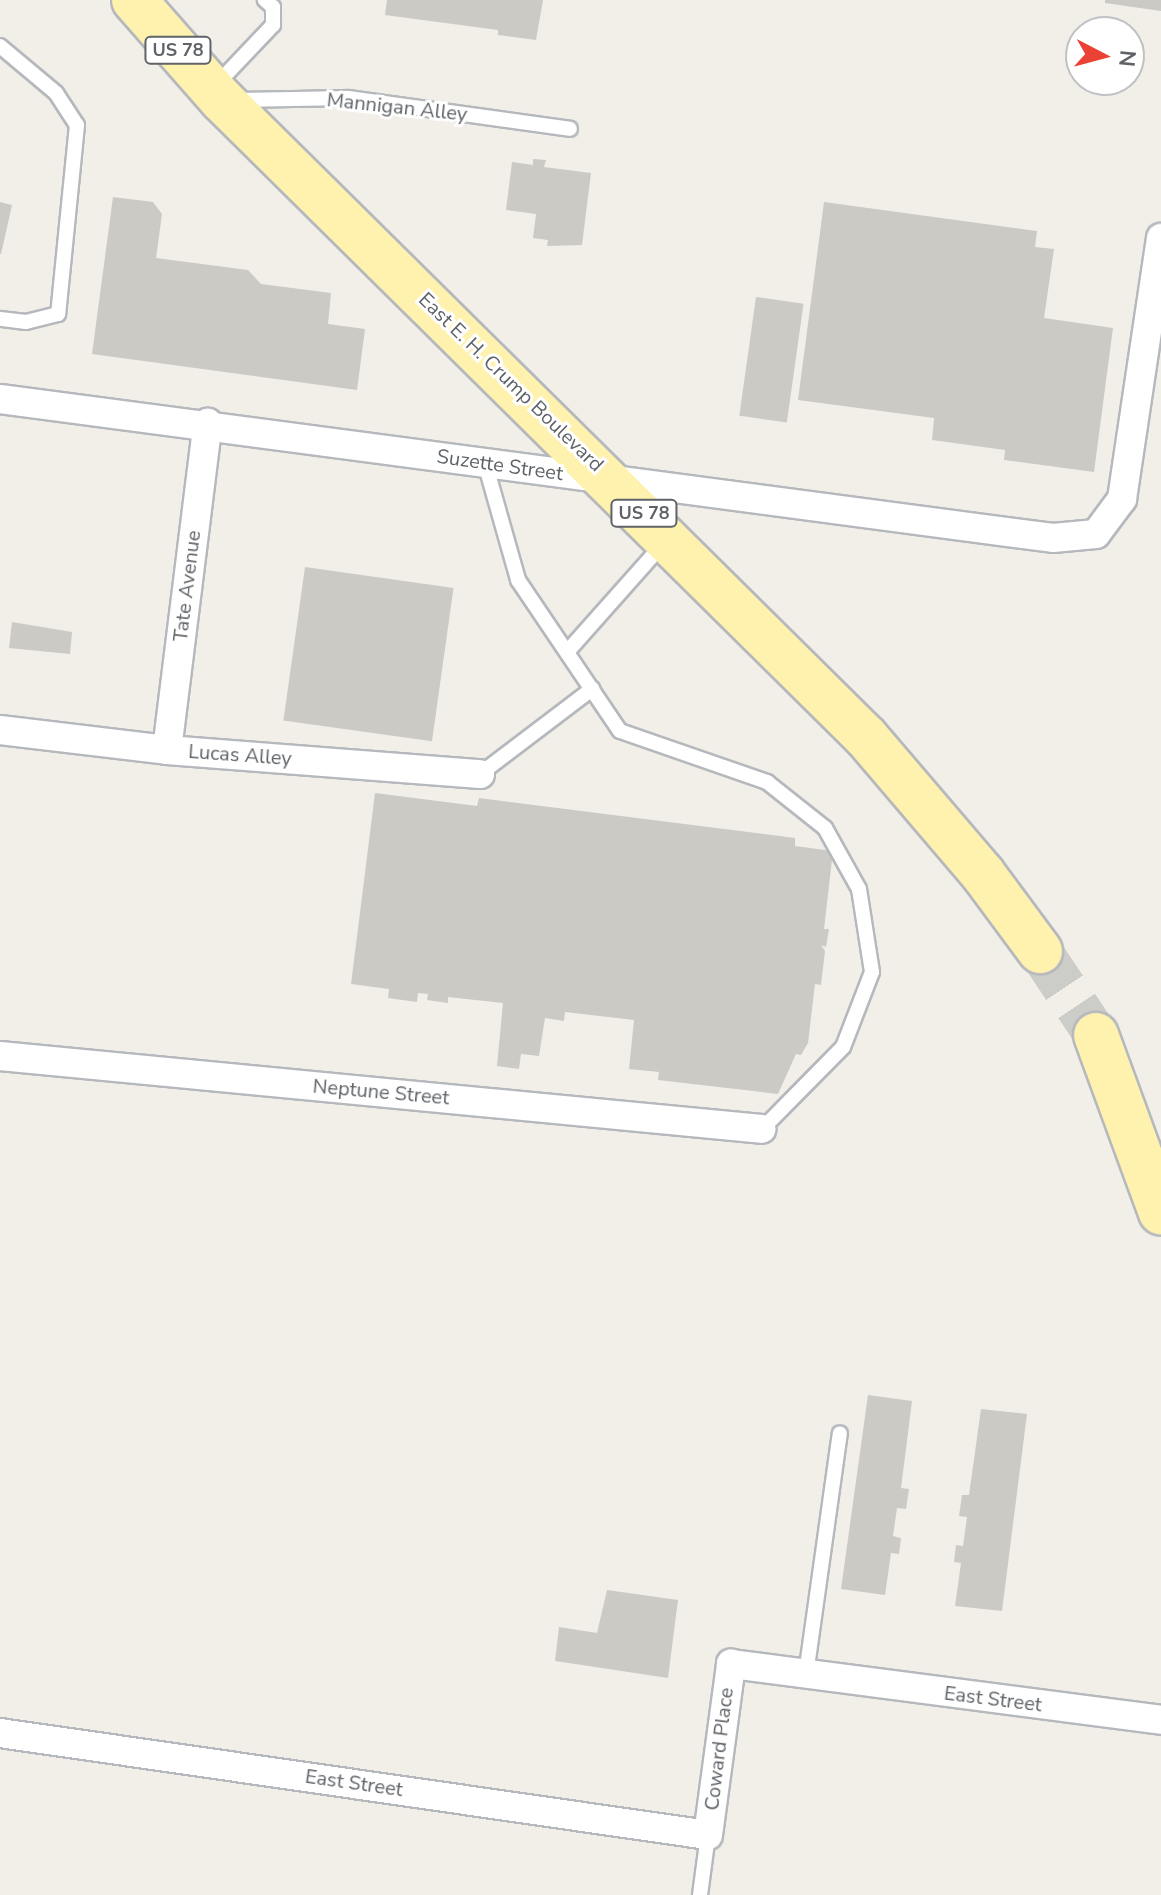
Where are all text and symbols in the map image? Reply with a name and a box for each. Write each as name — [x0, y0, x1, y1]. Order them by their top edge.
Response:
north arrow — [1065, 16, 1145, 96]
road number: US 78 — [144, 36, 212, 64]
text: N — [1111, 49, 1143, 68]
street label: Mannigan Alley — [326, 88, 468, 126]
street label: East E. H. Crump Boulevard — [414, 287, 608, 477]
street label: Suzette Street — [435, 444, 565, 486]
road number: US 78 — [610, 499, 678, 527]
street label: Tate Avenue — [168, 529, 206, 643]
street label: Lucas Alley — [188, 739, 292, 771]
street label: Neptune Street — [312, 1074, 450, 1110]
street label: East Street — [943, 1681, 1043, 1717]
street label: Coward Place — [700, 1686, 738, 1812]
street label: East Street — [304, 1764, 404, 1802]

